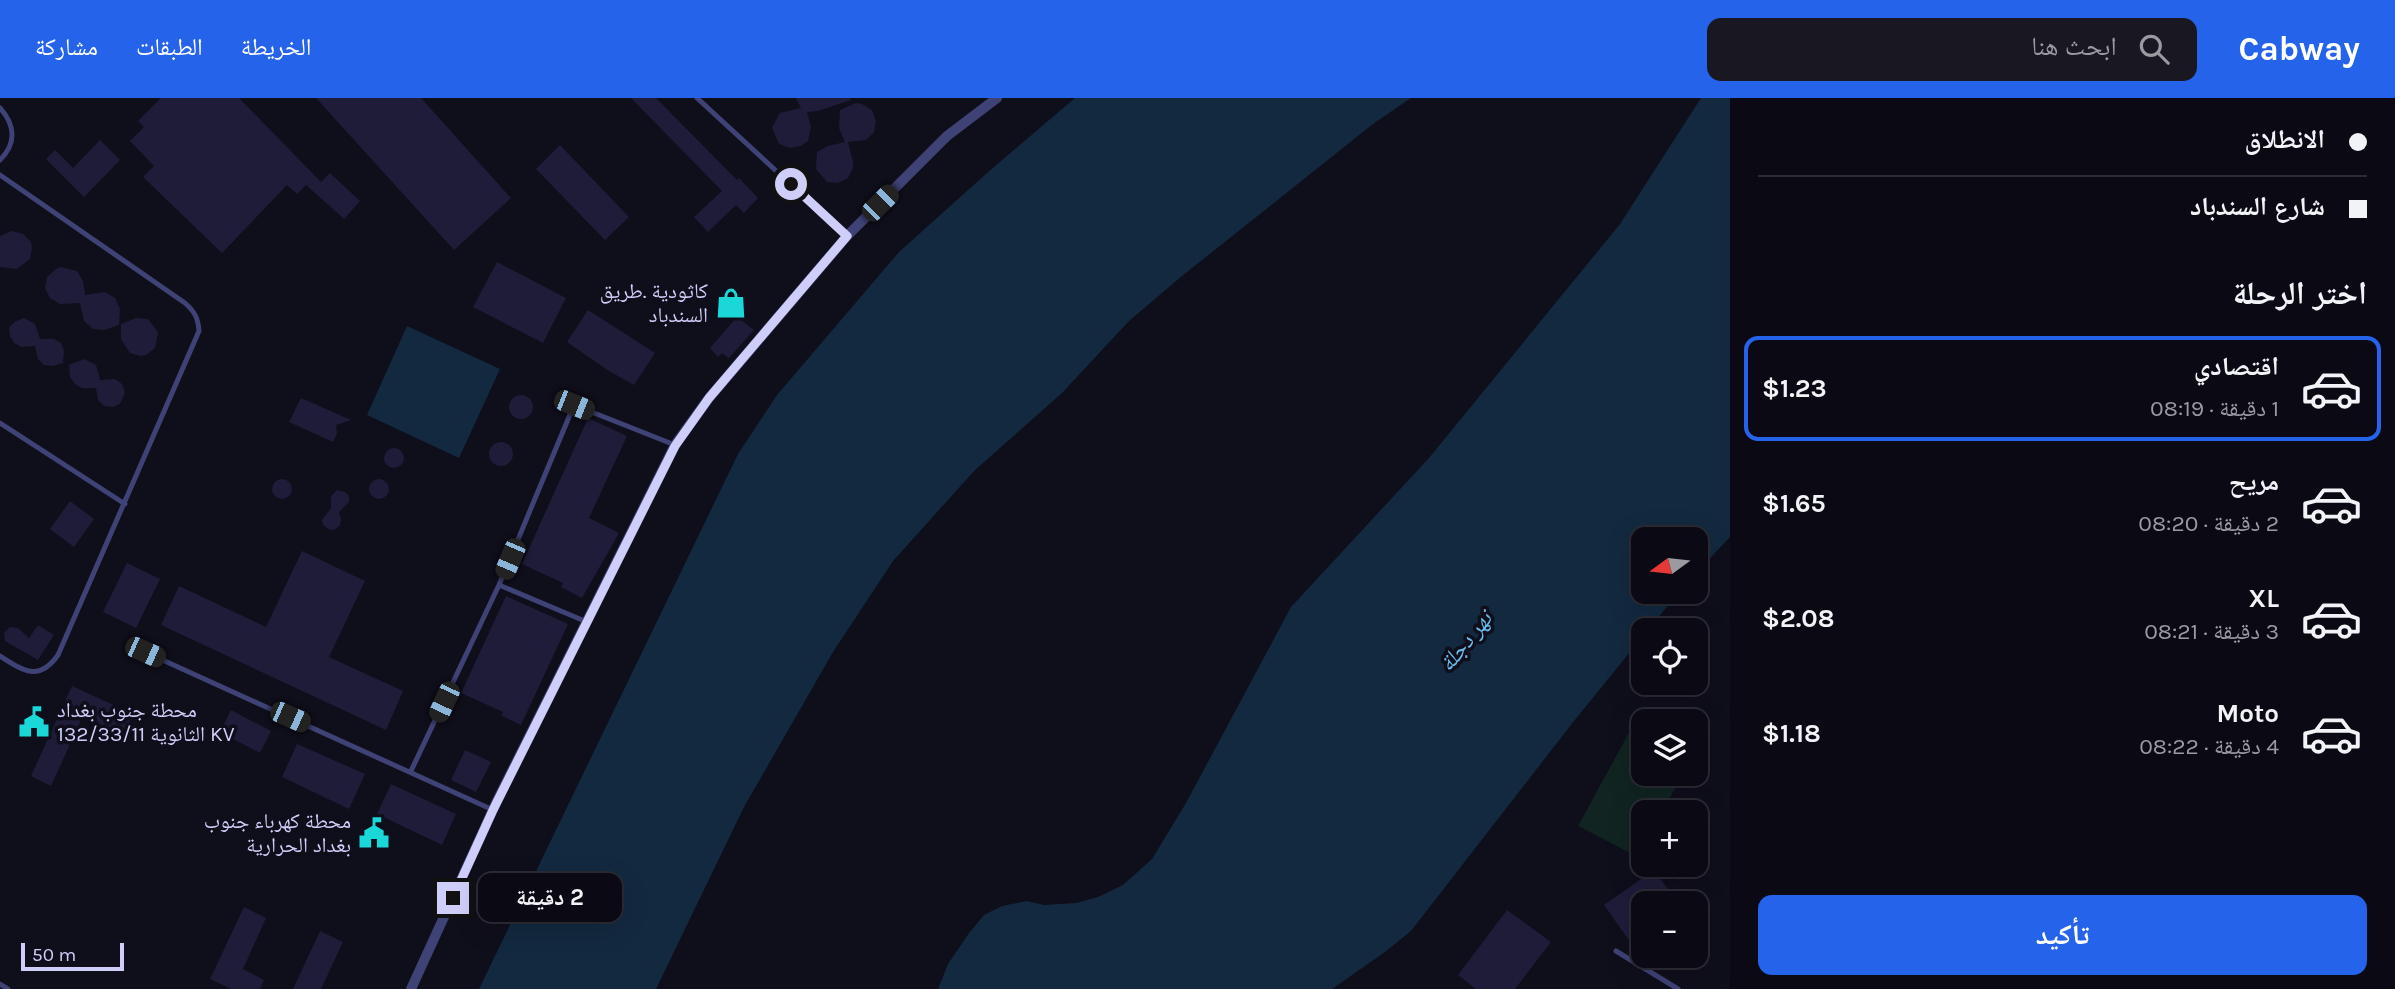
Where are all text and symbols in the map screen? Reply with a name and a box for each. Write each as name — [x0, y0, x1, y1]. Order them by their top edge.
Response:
search box — [1707, 18, 2197, 81]
icon: search — [2135, 30, 2173, 68]
text: Cabway — [2239, 30, 2360, 68]
text: ابحث هنا — [2031, 31, 2117, 62]
text: مشاركة — [35, 33, 98, 61]
text: الطبقات — [136, 33, 203, 61]
text: الخريطة — [241, 33, 311, 61]
text: الانطلاق — [2245, 124, 2325, 155]
route start — [775, 168, 807, 200]
car — [858, 181, 903, 225]
text: شارع السندباد — [2190, 191, 2325, 222]
text: اختر الرحلة — [2233, 275, 2367, 312]
place label: كاثودية .طريق السندباد — [600, 279, 708, 327]
shop icon: كاثودية .طريق السندباد — [714, 286, 748, 320]
text: اقتصادي — [2194, 351, 2279, 382]
icon: car — [2300, 357, 2363, 420]
text: $1.23 — [1762, 373, 1827, 404]
car — [551, 387, 598, 423]
text: 1 دقيقة · 08:19 — [2150, 395, 2279, 422]
text: مريح — [2229, 466, 2279, 497]
icon: car — [2300, 472, 2363, 535]
text: $1.65 — [1762, 488, 1826, 519]
text: 2 دقيقة · 08:20 — [2138, 510, 2279, 537]
north arrow — [1631, 527, 1708, 604]
map controls — [1631, 527, 1708, 968]
car — [493, 536, 528, 582]
text: XL — [2248, 583, 2279, 614]
icon: car — [2300, 587, 2363, 650]
water label: نهر دجلة — [1433, 603, 1500, 677]
text: $2.08 — [1762, 603, 1835, 634]
button: locate — [1631, 618, 1708, 695]
text: 3 دقيقة · 08:21 — [2144, 618, 2279, 645]
car — [122, 634, 169, 670]
car — [426, 679, 463, 725]
place label: محطة جنوب بغداد الثانوية 132/33/11 KV — [57, 698, 235, 746]
text: Moto — [2217, 698, 2279, 729]
car — [267, 699, 314, 735]
icon: car — [2300, 702, 2363, 765]
public building icon: محطة جنوب بغداد الثانوية 132/33/11 KV — [17, 705, 51, 739]
button: layers — [1631, 709, 1708, 786]
text: $1.18 — [1762, 718, 1821, 749]
text: 4 دقيقة · 08:22 — [2139, 733, 2279, 760]
button: + — [1631, 800, 1708, 877]
place label: محطة كهرباء جنوب بغداد الحرارية — [204, 809, 351, 857]
public building icon: محطة كهرباء جنوب بغداد الحرارية — [357, 816, 391, 850]
callout: 2 دقيقة — [477, 874, 621, 922]
route end — [437, 882, 469, 914]
text: 2 دقيقة — [516, 884, 584, 911]
button: − — [1631, 891, 1708, 968]
button: تأكيد — [1758, 895, 2367, 975]
scale bar — [21, 940, 124, 972]
text: 50 m — [32, 944, 76, 966]

